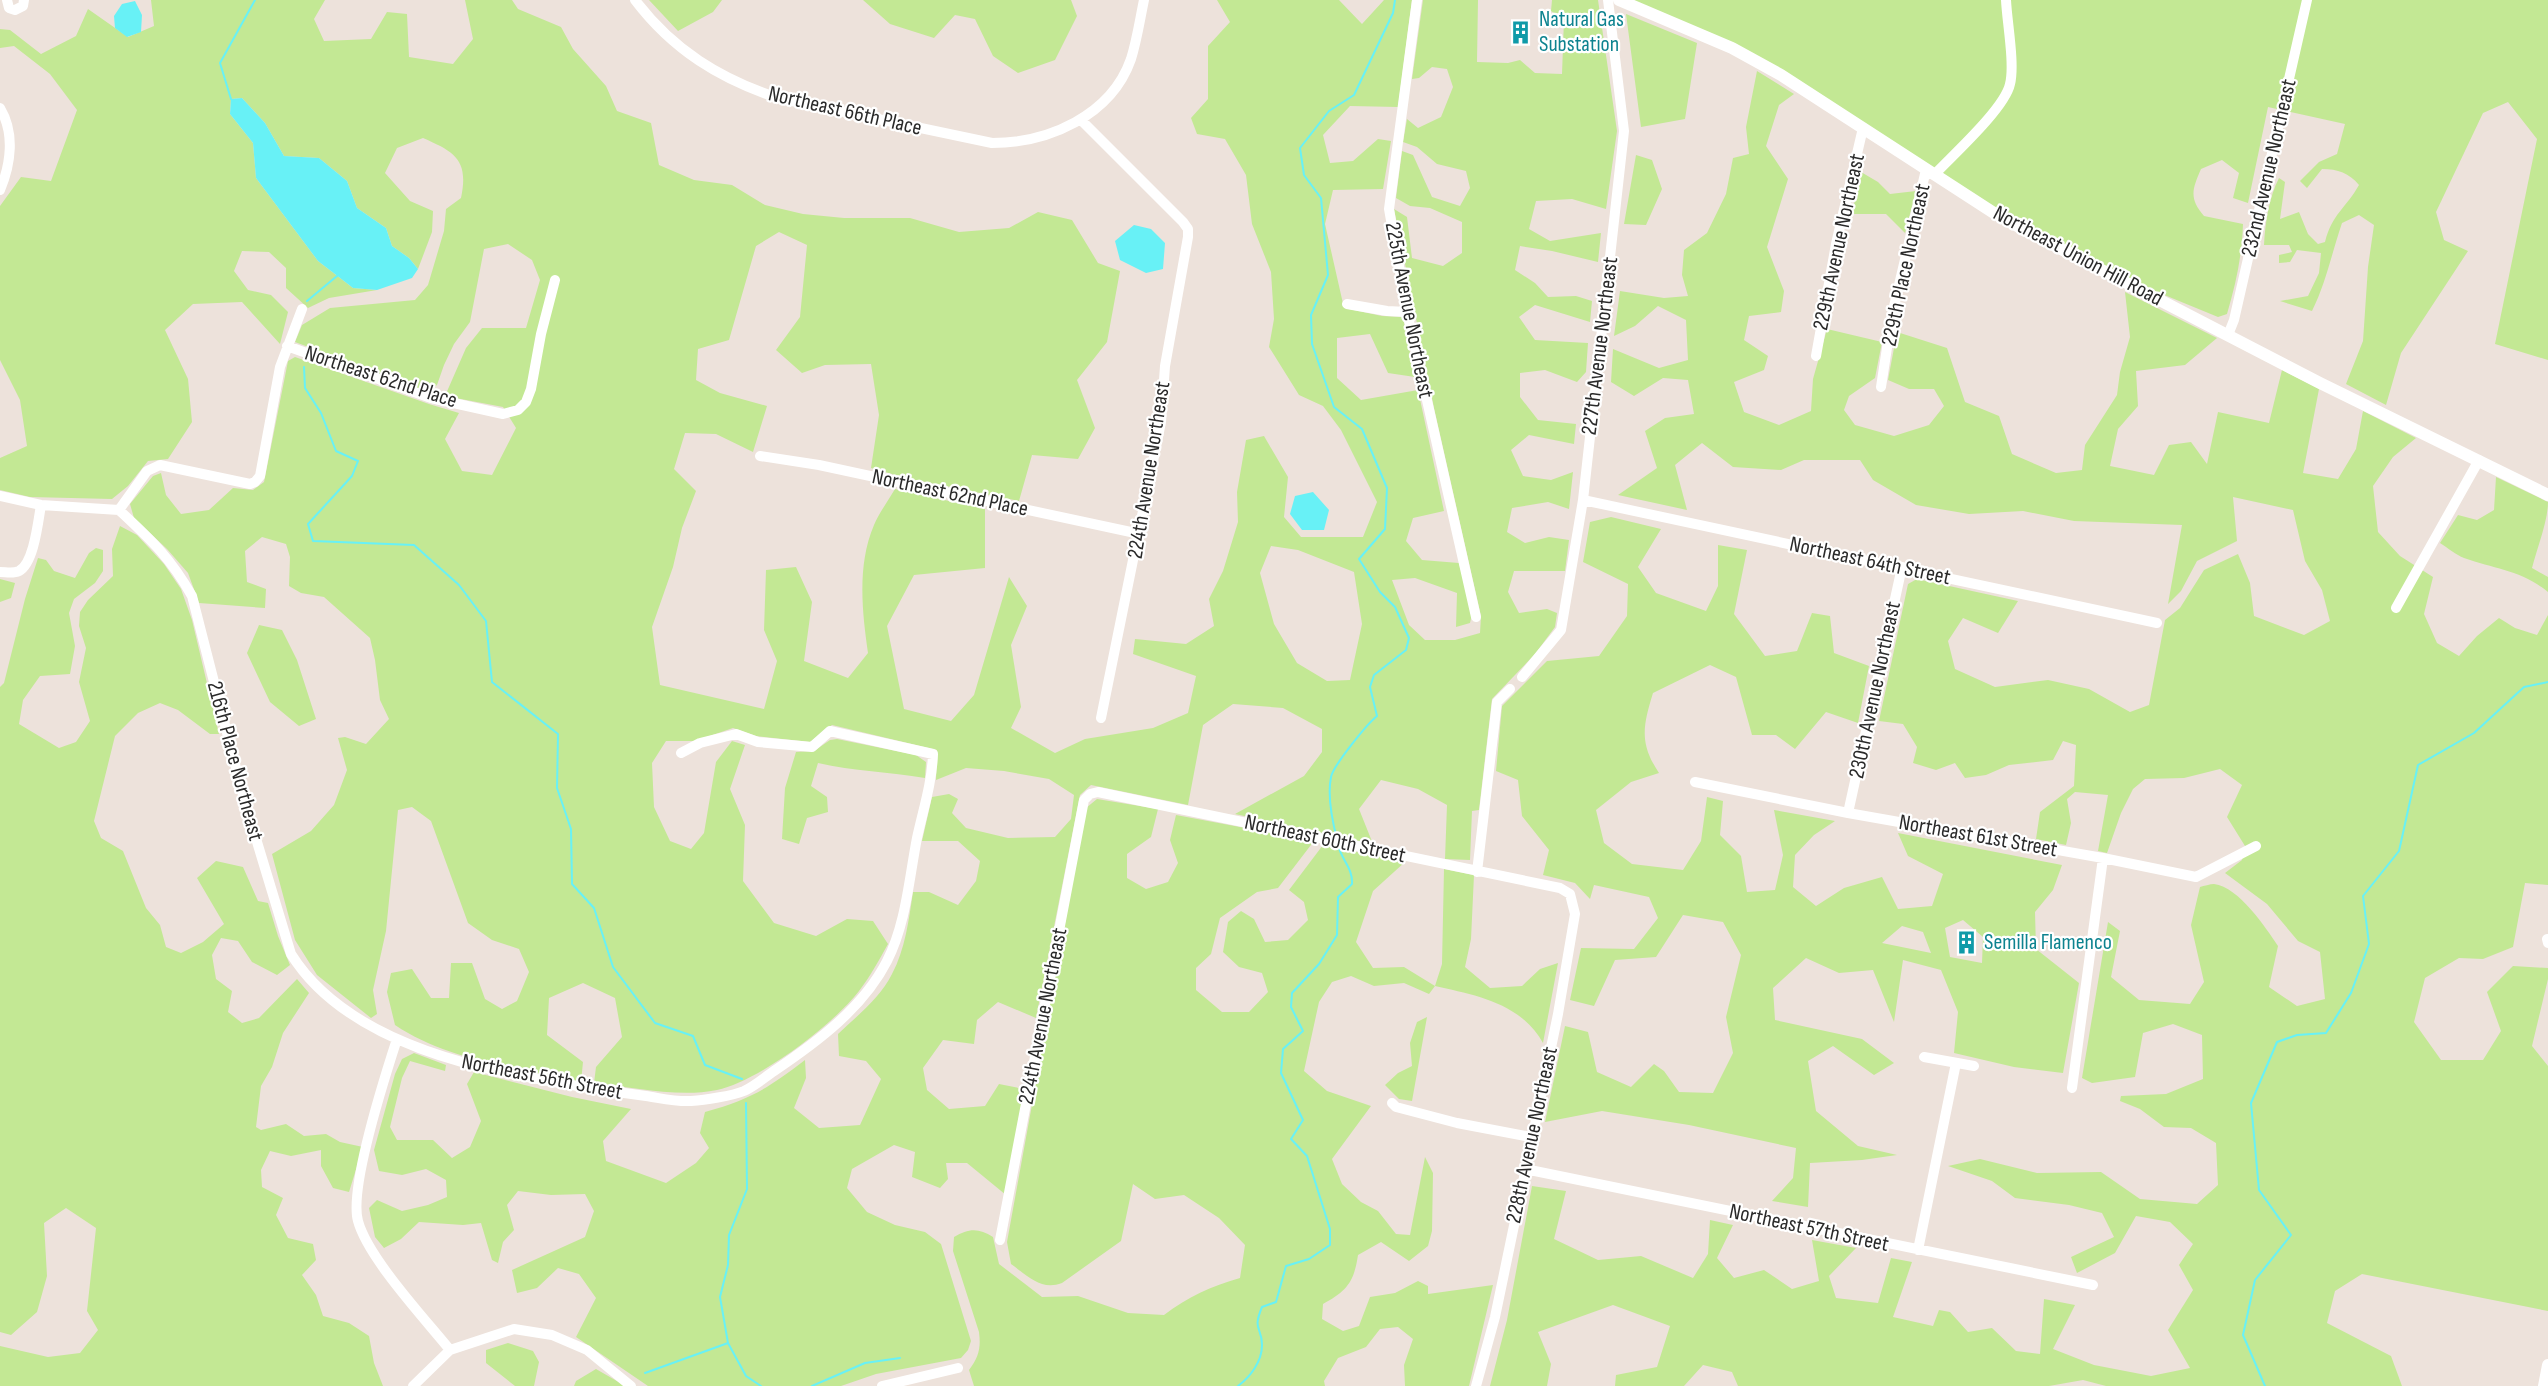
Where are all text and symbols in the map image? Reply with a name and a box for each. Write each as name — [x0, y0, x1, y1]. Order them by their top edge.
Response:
place label: Natural Gas Substation — [1539, 6, 1624, 58]
building icon: Natural Gas Substation — [1508, 19, 1534, 45]
street label: 232nd Avenue Northeast — [2235, 76, 2303, 260]
street label: Northeast 66th Place — [766, 80, 924, 142]
street label: 229th Avenue Northeast — [1807, 151, 1871, 333]
street label: 229th Place Northeast — [1876, 181, 1936, 349]
street label: Northeast Union Hill Road — [1988, 200, 2168, 312]
street label: 225th Avenue Northeast — [1379, 220, 1439, 401]
street label: 227th Avenue Northeast — [1576, 255, 1624, 437]
street label: Northeast 62nd Place — [301, 340, 461, 414]
street label: 224th Avenue Northeast — [1122, 379, 1176, 561]
street label: Northeast 62nd Place — [870, 463, 1030, 523]
street label: Northeast 64th Street — [1787, 531, 1953, 591]
street label: 230th Avenue Northeast — [1843, 599, 1907, 781]
street label: 216th Place Northeast — [201, 678, 269, 844]
street label: Northeast 60th Street — [1242, 809, 1408, 869]
street label: Northeast 61st Street — [1897, 809, 2060, 863]
street label: 224th Avenue Northeast — [1013, 925, 1073, 1106]
building icon: Semilla Flamenco — [1953, 929, 1979, 955]
place label: Semilla Flamenco — [1984, 929, 2112, 956]
street label: 228th Avenue Northeast — [1500, 1044, 1564, 1226]
street label: Northeast 56th Street — [459, 1048, 625, 1106]
street label: Northeast 57th Street — [1727, 1198, 1891, 1258]

